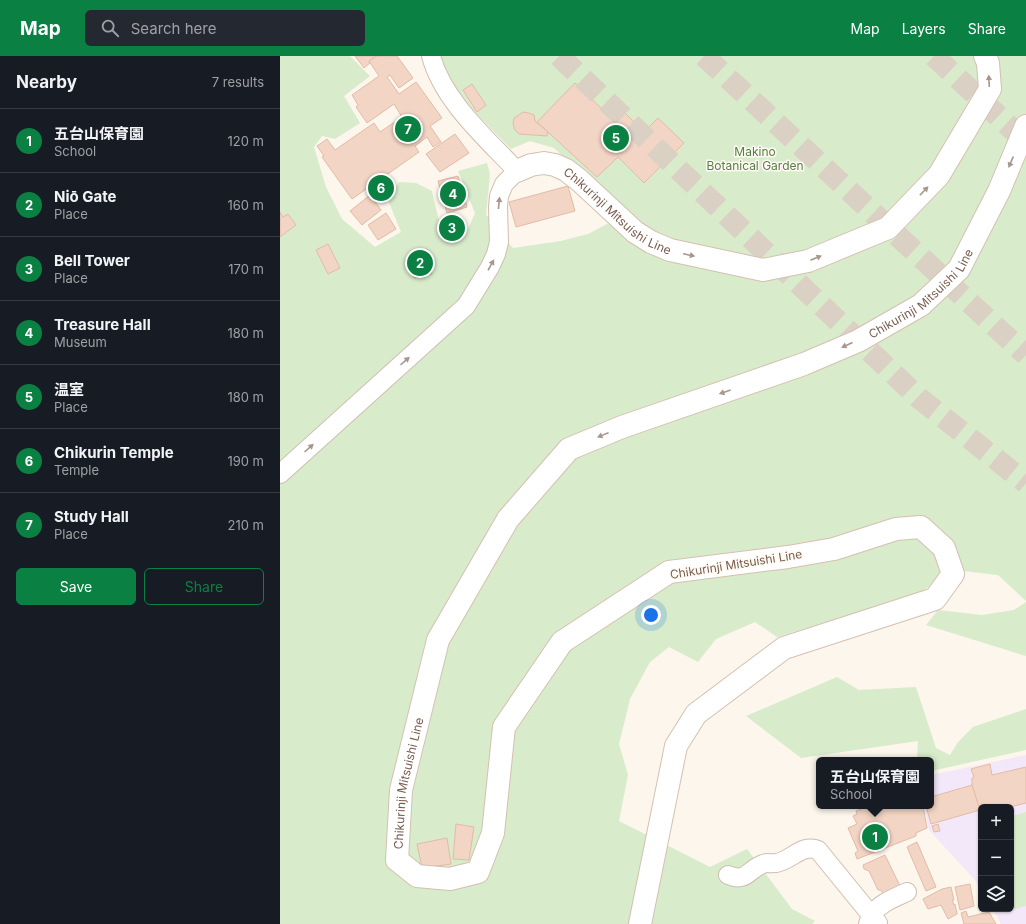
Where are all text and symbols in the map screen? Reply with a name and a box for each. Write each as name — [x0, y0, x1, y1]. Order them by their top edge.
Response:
search box — [85, 10, 365, 46]
text: Map — [20, 17, 61, 40]
icon: search — [99, 17, 121, 39]
text: Search here — [131, 19, 216, 38]
text: Map — [851, 20, 880, 37]
text: Layers — [902, 20, 946, 37]
text: Share — [968, 20, 1006, 37]
text: Nearby — [16, 72, 77, 92]
text: 7 results — [212, 74, 264, 90]
one-way arrow — [986, 75, 993, 87]
pin: 7 — [395, 114, 421, 144]
pin: 5 — [603, 123, 629, 153]
text: 五台山保育園 — [54, 124, 144, 143]
text: 1 — [26, 133, 32, 149]
text: 120 m — [228, 133, 264, 149]
text: School — [54, 143, 96, 159]
park label: Makino Botanical Garden — [706, 144, 804, 173]
one-way arrow — [1008, 156, 1014, 167]
street label: Chikurinji Mitsuishi Line — [561, 164, 674, 257]
pin: 6 — [368, 173, 394, 203]
pin: 4 — [440, 179, 466, 209]
one-way arrow — [919, 186, 929, 196]
text: Niō Gate — [54, 187, 117, 206]
text: 2 — [25, 197, 33, 213]
text: 160 m — [227, 197, 264, 213]
one-way arrow — [495, 197, 502, 209]
text: Place — [54, 206, 88, 222]
pin: 3 — [439, 213, 465, 243]
street label: Chikurinji Mitsuishi Line — [866, 246, 976, 341]
pin: 2 — [407, 248, 433, 278]
text: Bell Tower — [54, 251, 130, 270]
one-way arrow — [683, 252, 695, 258]
one-way arrow — [810, 255, 821, 261]
one-way arrow — [488, 259, 494, 271]
text: 3 — [25, 261, 33, 277]
text: 170 m — [228, 261, 264, 277]
text: Place — [54, 270, 88, 286]
text: Treasure Hall — [54, 315, 151, 334]
text: 4 — [25, 325, 33, 341]
text: 180 m — [227, 325, 264, 341]
text: Museum — [54, 334, 107, 350]
one-way arrow — [840, 343, 852, 349]
one-way arrow — [400, 356, 410, 366]
text: 温室 — [54, 380, 84, 399]
text: 5 — [25, 389, 33, 405]
text: 180 m — [227, 389, 264, 405]
one-way arrow — [719, 389, 731, 395]
text: Place — [54, 399, 88, 415]
one-way arrow — [597, 432, 609, 438]
text: Chikurin Temple — [54, 443, 174, 462]
one-way arrow — [304, 444, 314, 453]
text: 6 — [25, 453, 33, 469]
text: 190 m — [227, 453, 264, 469]
text: Temple — [54, 462, 99, 478]
text: Study Hall — [54, 507, 129, 526]
text: 7 — [25, 517, 33, 533]
text: 210 m — [228, 517, 264, 533]
text: Place — [54, 526, 88, 542]
street label: Chikurinji Mitsuishi Line — [669, 546, 803, 582]
button: Save — [16, 568, 136, 605]
button: Share — [144, 568, 264, 605]
your location — [641, 605, 661, 625]
street label: Chikurinji Mitsuishi Line — [390, 716, 426, 850]
popup — [816, 757, 934, 809]
text: 五台山保育園 — [830, 767, 920, 786]
text: School — [830, 786, 872, 802]
map controls — [978, 804, 1014, 912]
button: + — [978, 804, 1014, 840]
pin: 1 — [862, 822, 888, 852]
button: − — [978, 840, 1014, 876]
button: layers — [978, 876, 1014, 912]

